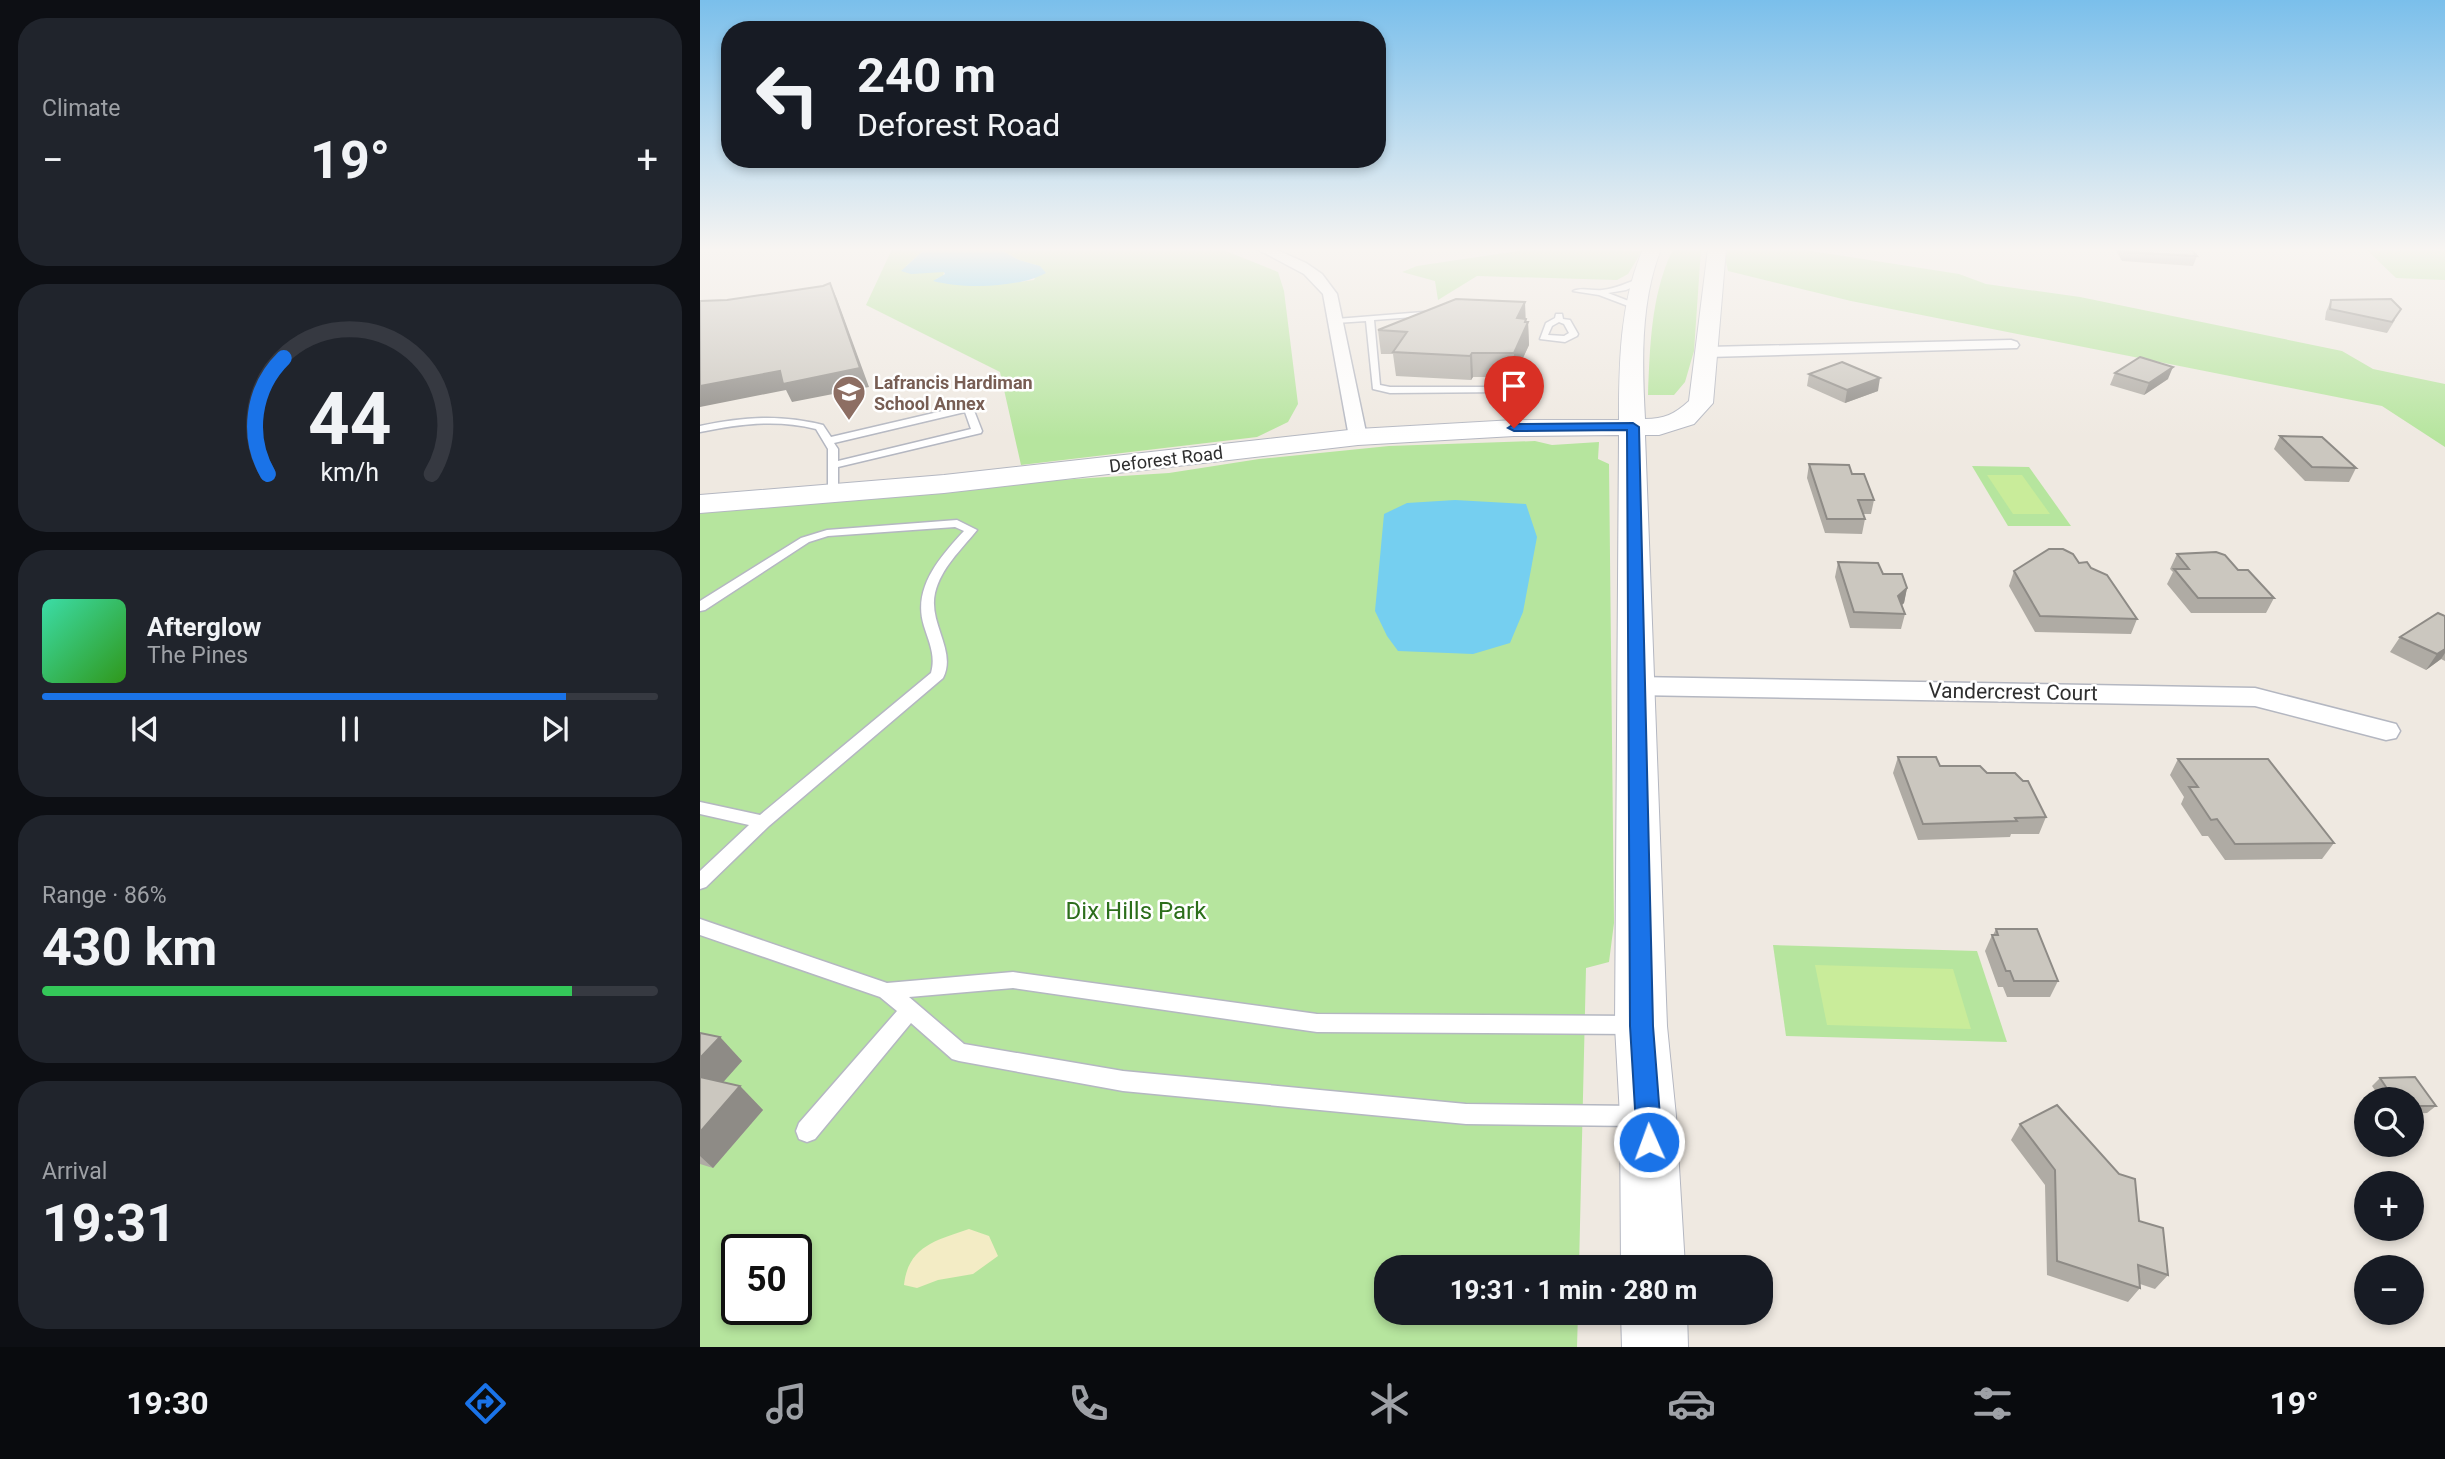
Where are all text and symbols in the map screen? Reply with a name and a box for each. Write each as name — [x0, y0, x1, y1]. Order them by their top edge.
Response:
text: 240 m — [857, 47, 996, 104]
icon: left — [742, 49, 833, 140]
text: Climate — [42, 95, 121, 122]
text: Deforest Road — [857, 106, 1060, 144]
text: 19° — [310, 130, 390, 191]
text: − — [42, 138, 64, 182]
text: + — [636, 138, 658, 182]
pin — [1484, 356, 1544, 428]
icon: arrive — [1495, 367, 1533, 405]
place label: Lafrancis Hardiman School Annex — [874, 372, 1033, 414]
school or university icon: Lafrancis Hardiman School Annex — [830, 373, 868, 422]
text: 44 — [308, 376, 392, 462]
street label: Deforest Road — [1108, 442, 1224, 476]
text: km/h — [321, 457, 379, 486]
text: Afterglow — [147, 612, 261, 642]
text: The Pines — [147, 642, 248, 669]
street label: Vandercrest Court — [1928, 679, 2098, 705]
icon: previous — [126, 710, 164, 748]
icon: pause — [331, 710, 369, 748]
icon: next — [536, 710, 574, 748]
text: Range · 86% — [42, 882, 167, 909]
park label: Dix Hills Park — [1066, 897, 1207, 925]
text: 430 km — [42, 917, 217, 978]
map controls — [2354, 1087, 2424, 1325]
button: search — [2354, 1087, 2424, 1157]
position arrow — [1612, 1105, 1686, 1179]
text: Arrival — [42, 1158, 107, 1185]
button: + — [2354, 1171, 2424, 1241]
text: 19:31 — [42, 1193, 176, 1254]
speed limit sign: 50 — [721, 1234, 812, 1325]
button: − — [2354, 1255, 2424, 1325]
text: 19:31 · 1 min · 280 m — [1450, 1275, 1697, 1305]
icon: directions — [461, 1379, 510, 1428]
icon: music — [762, 1379, 811, 1428]
icon: phone — [1064, 1379, 1113, 1428]
icon: climate — [1365, 1379, 1414, 1428]
icon: car — [1667, 1379, 1716, 1428]
icon: filters — [1968, 1379, 2017, 1428]
text: 19:30 — [126, 1384, 209, 1422]
text: 19° — [2270, 1384, 2319, 1422]

